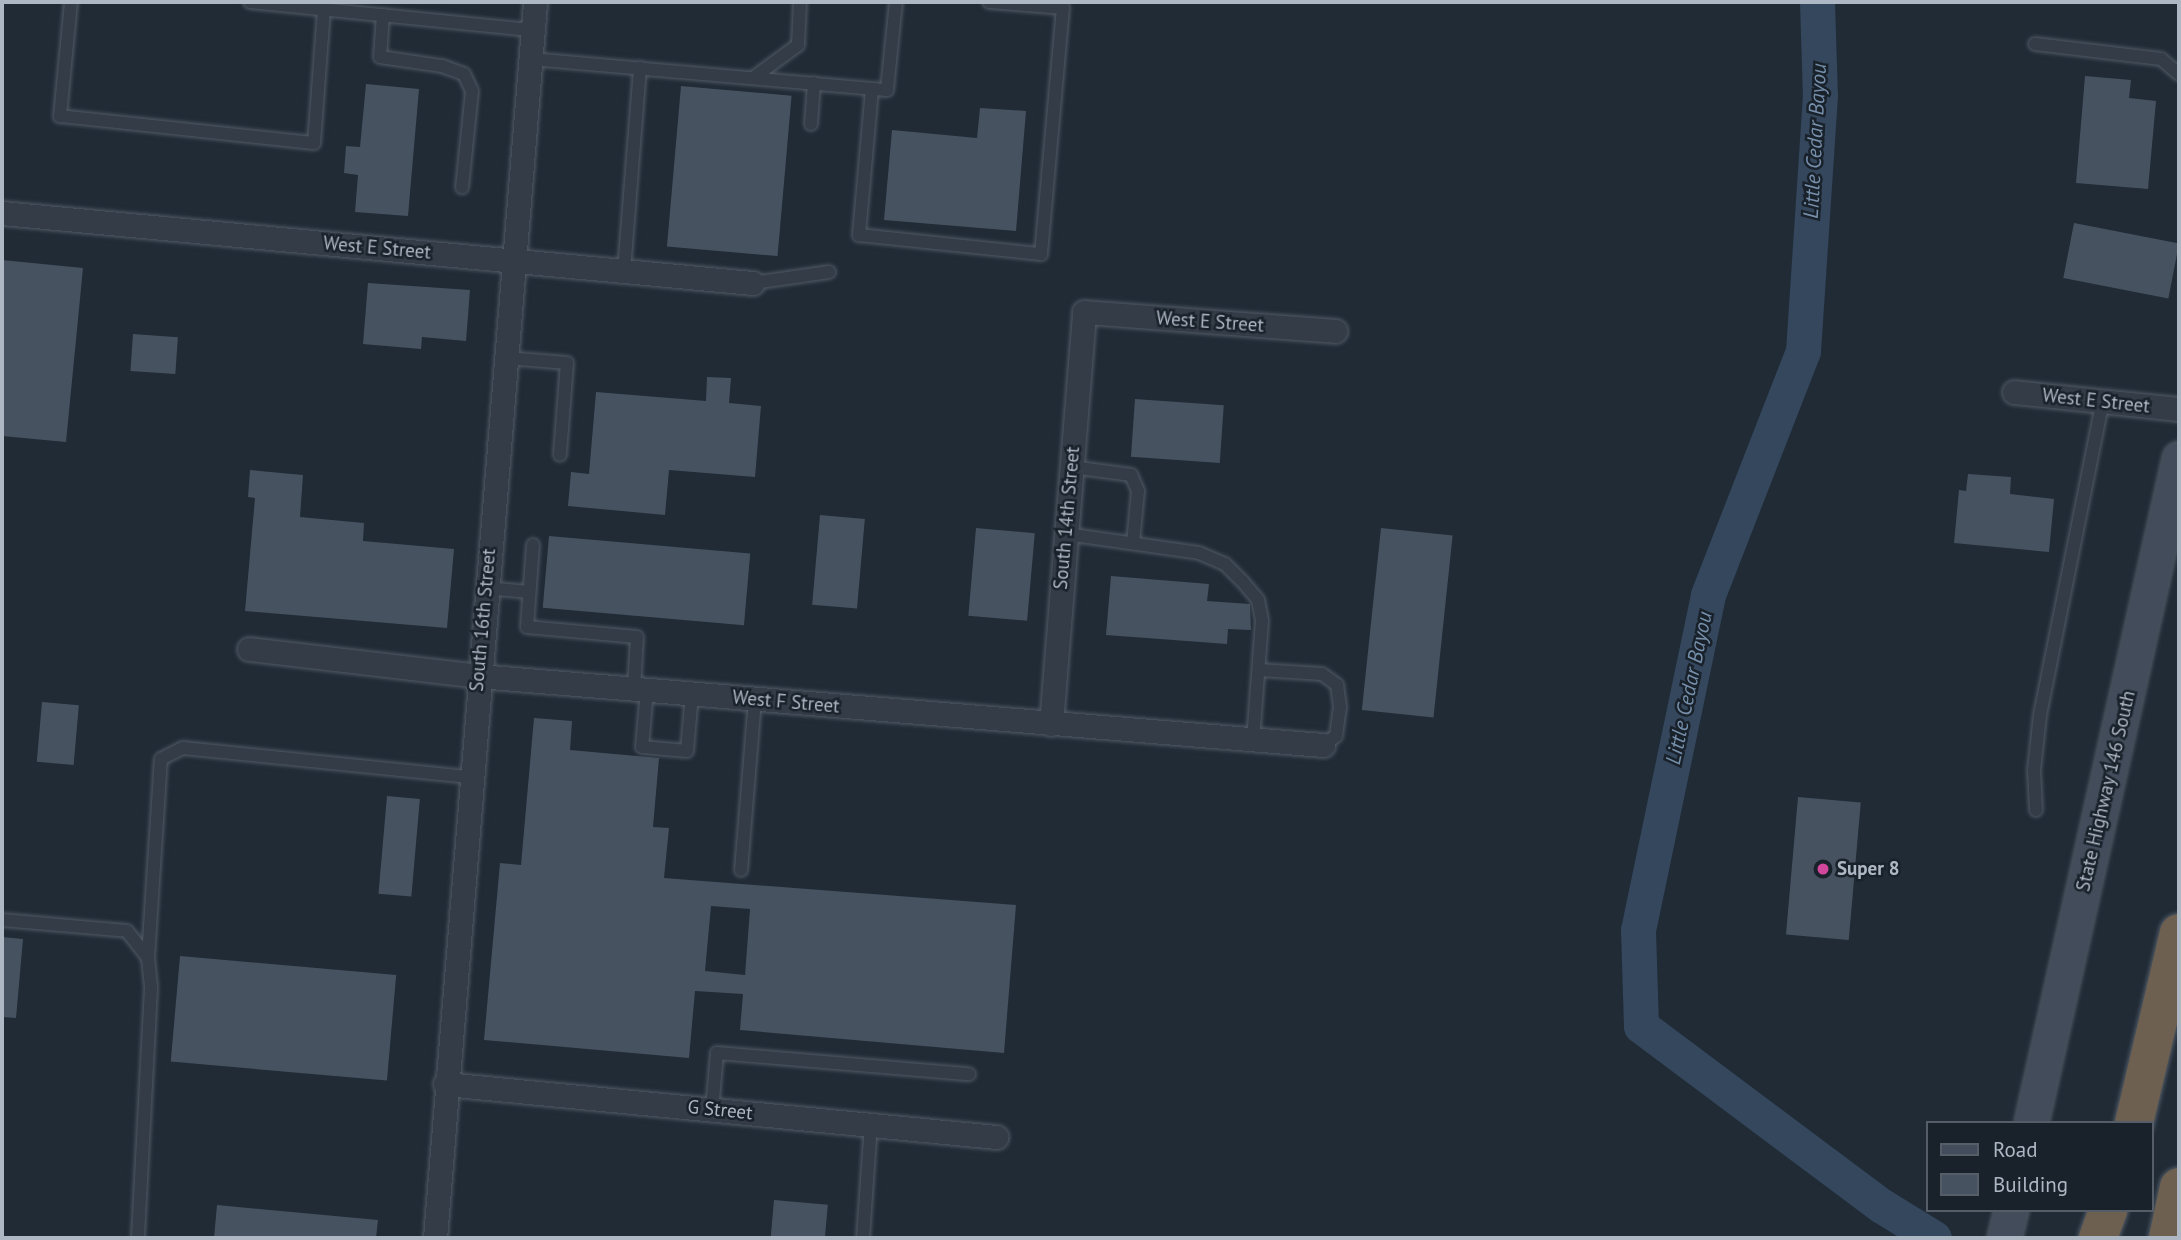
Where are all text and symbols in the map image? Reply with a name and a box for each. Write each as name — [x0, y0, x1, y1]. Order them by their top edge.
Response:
water label: Little Cedar Bayou — [1798, 63, 1832, 219]
street label: West E Street — [322, 232, 432, 264]
street label: West E Street — [1155, 307, 1265, 337]
street label: West E Street — [2041, 384, 2151, 418]
street label: South 14th Street — [1049, 445, 1085, 591]
street label: South 16th Street — [465, 547, 501, 693]
water label: Little Cedar Bayou — [1661, 609, 1717, 767]
street label: West F Street — [731, 686, 841, 718]
street label: State Highway 146 South — [2072, 688, 2140, 894]
place label: Super 8 — [1837, 858, 1899, 880]
marker: Super 8 — [1815, 861, 1831, 877]
street label: G Street — [686, 1095, 754, 1125]
legend — [1926, 1121, 2153, 1212]
text: Road — [1993, 1136, 2037, 1163]
text: Building — [1993, 1171, 2068, 1198]

